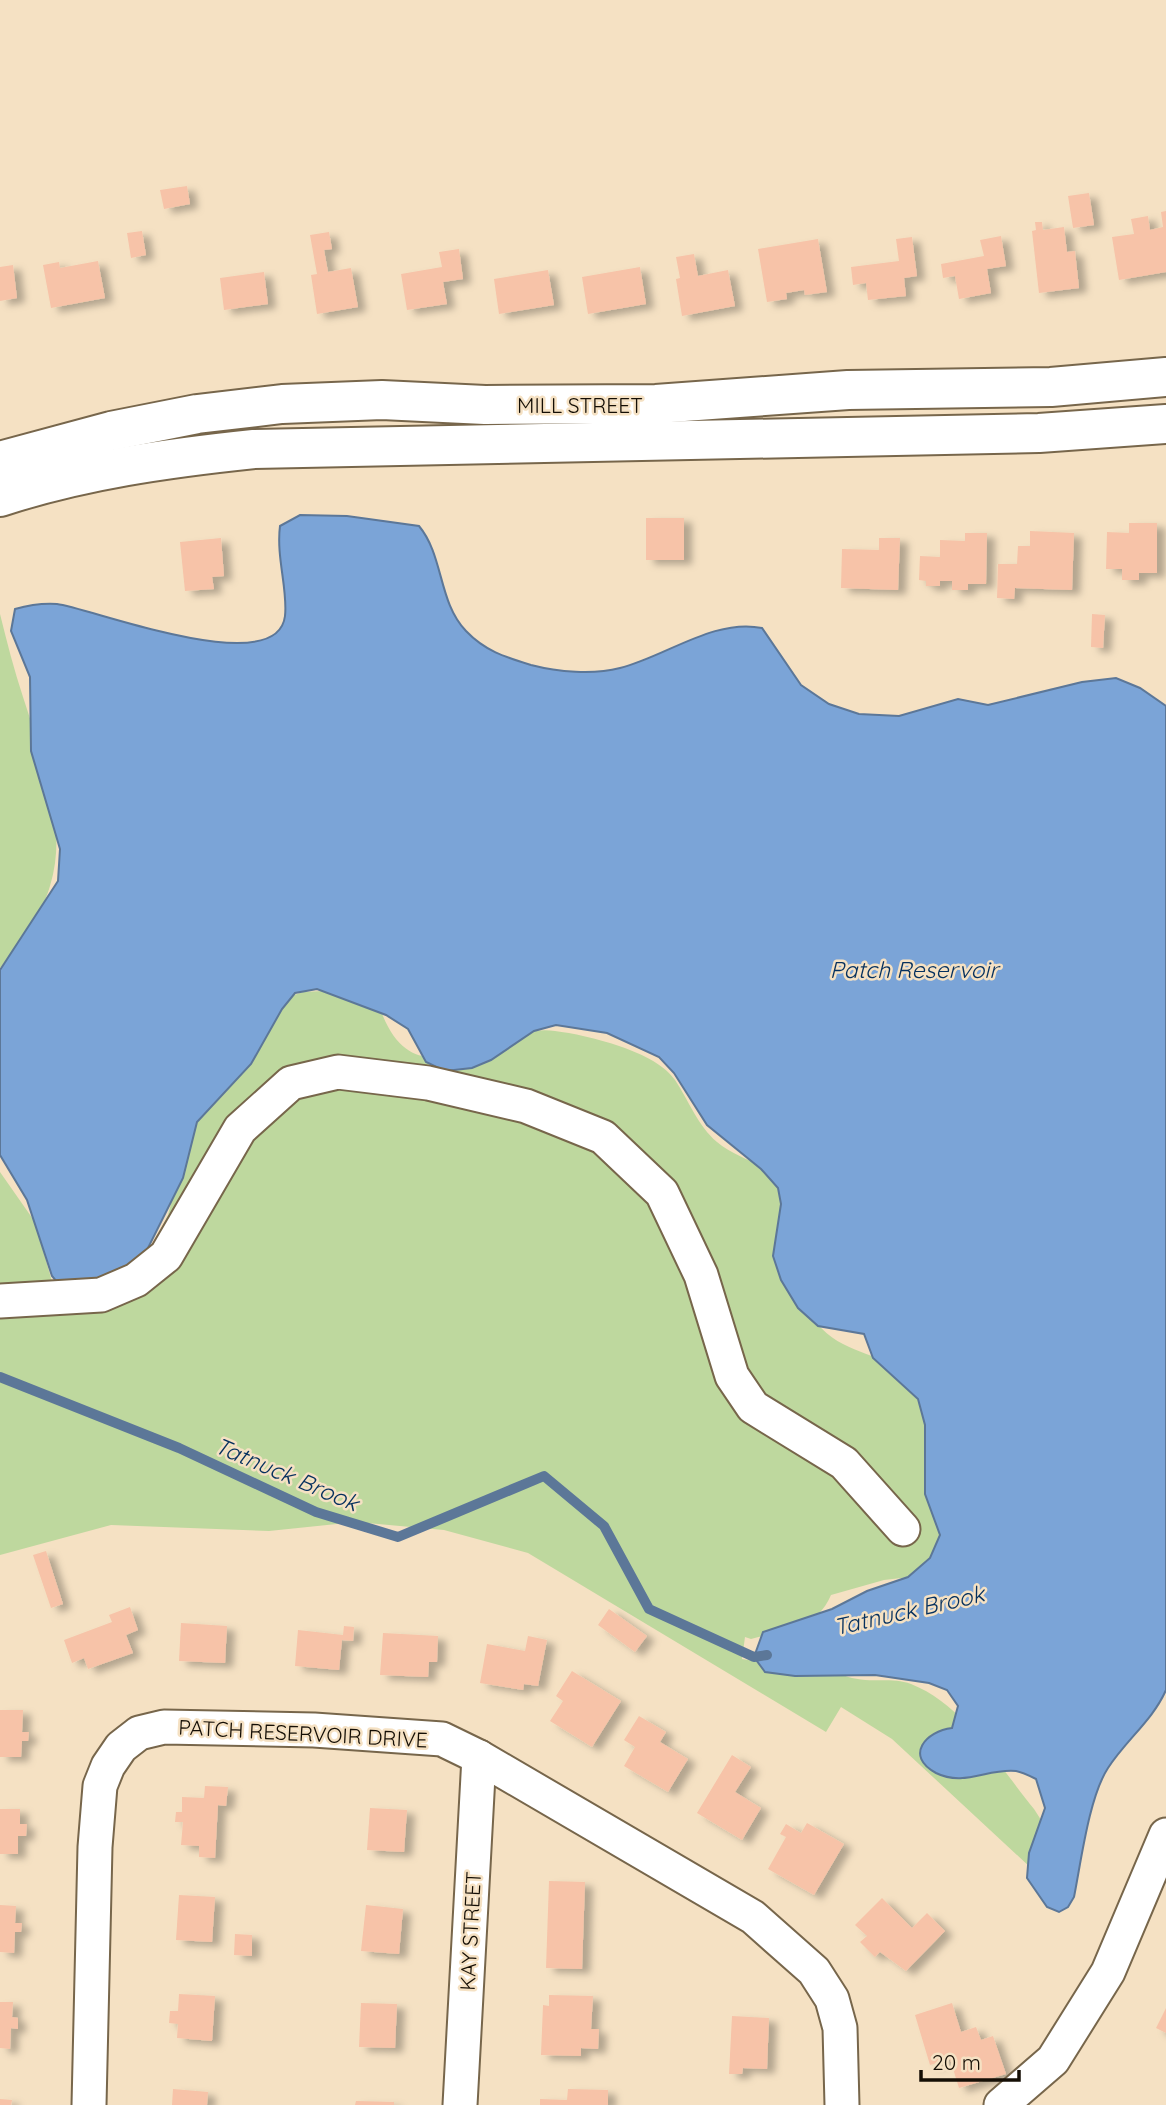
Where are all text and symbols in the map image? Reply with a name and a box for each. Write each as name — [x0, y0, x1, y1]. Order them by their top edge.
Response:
street label: MILL STREET — [517, 392, 643, 418]
water label: Patch Reservoir — [830, 955, 1001, 984]
water label: Tatnuck Brook — [211, 1431, 365, 1518]
water label: Tatnuck Brook — [831, 1578, 989, 1641]
street label: PATCH RESERVOIR DRIVE — [178, 1713, 428, 1753]
street label: KAY STREET — [454, 1871, 486, 1991]
scale bar — [921, 2038, 1019, 2082]
text: 20 m — [932, 2049, 981, 2075]

